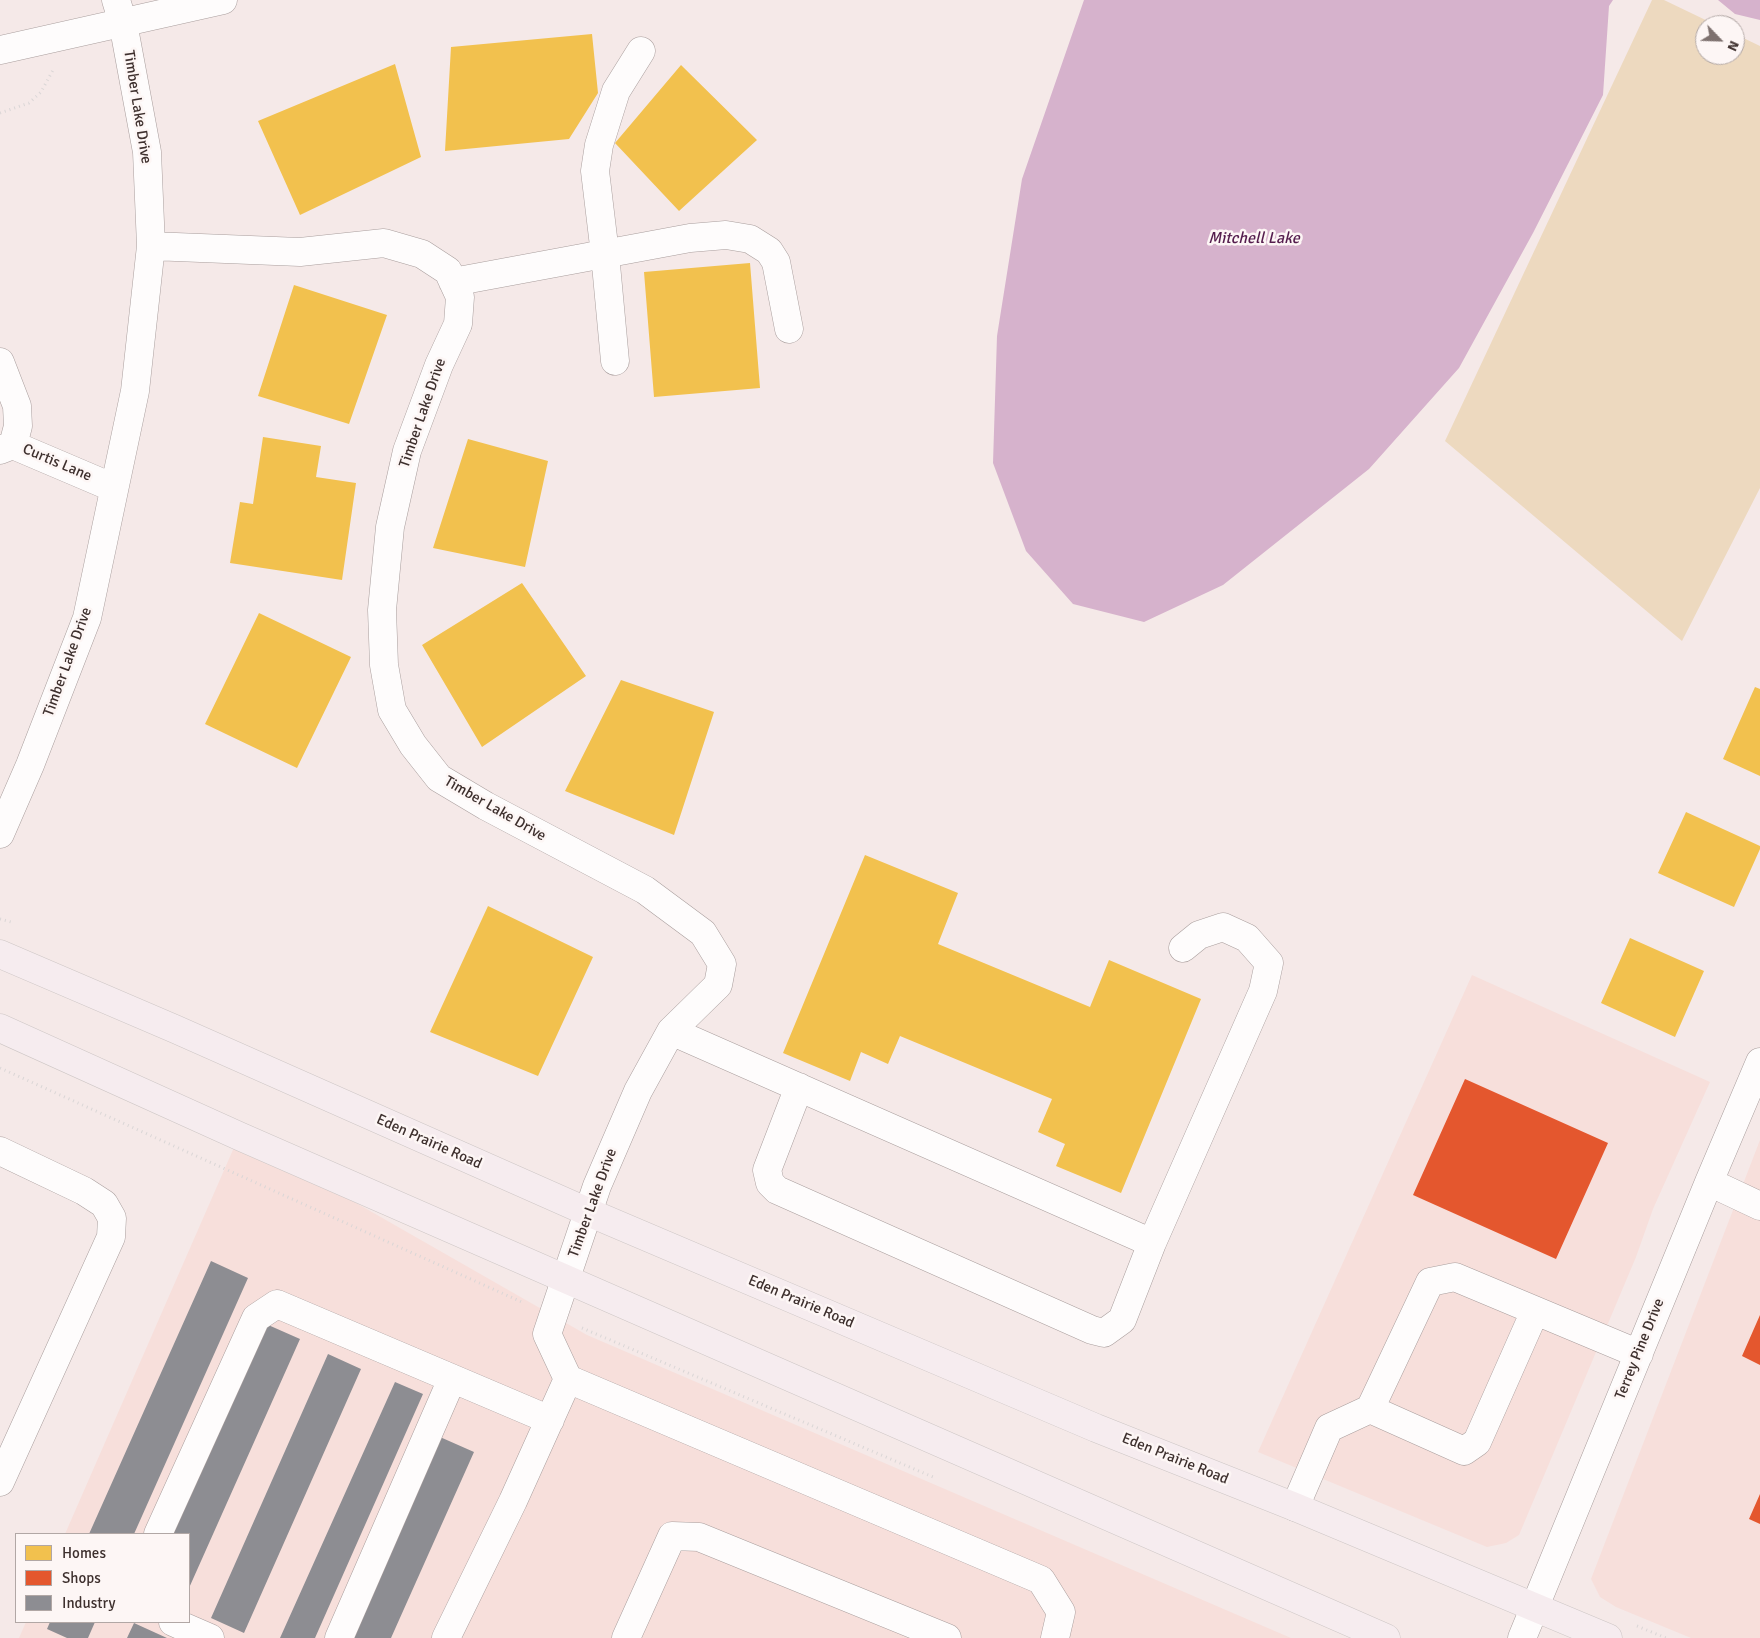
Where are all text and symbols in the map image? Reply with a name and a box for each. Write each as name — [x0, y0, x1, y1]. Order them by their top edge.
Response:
north arrow — [1695, 15, 1745, 65]
text: N — [1723, 38, 1743, 54]
street label: Timber Lake Drive — [119, 49, 155, 165]
water label: Mitchell Lake — [1208, 229, 1300, 249]
street label: Timber Lake Drive — [396, 356, 450, 470]
street label: Curtis Lane — [20, 440, 94, 486]
street label: Timber Lake Drive — [40, 605, 96, 719]
street label: Timber Lake Drive — [441, 773, 549, 845]
street label: Eden Prairie Road — [374, 1111, 484, 1173]
street label: Timber Lake Drive — [565, 1146, 621, 1260]
street label: Eden Prairie Road — [745, 1272, 857, 1332]
street label: Terrey Pine Drive — [1612, 1296, 1668, 1402]
street label: Eden Prairie Road — [1119, 1429, 1231, 1489]
legend — [15, 1533, 190, 1623]
text: Homes — [62, 1544, 106, 1562]
text: Shops — [62, 1569, 101, 1587]
text: Industry — [62, 1594, 115, 1612]

